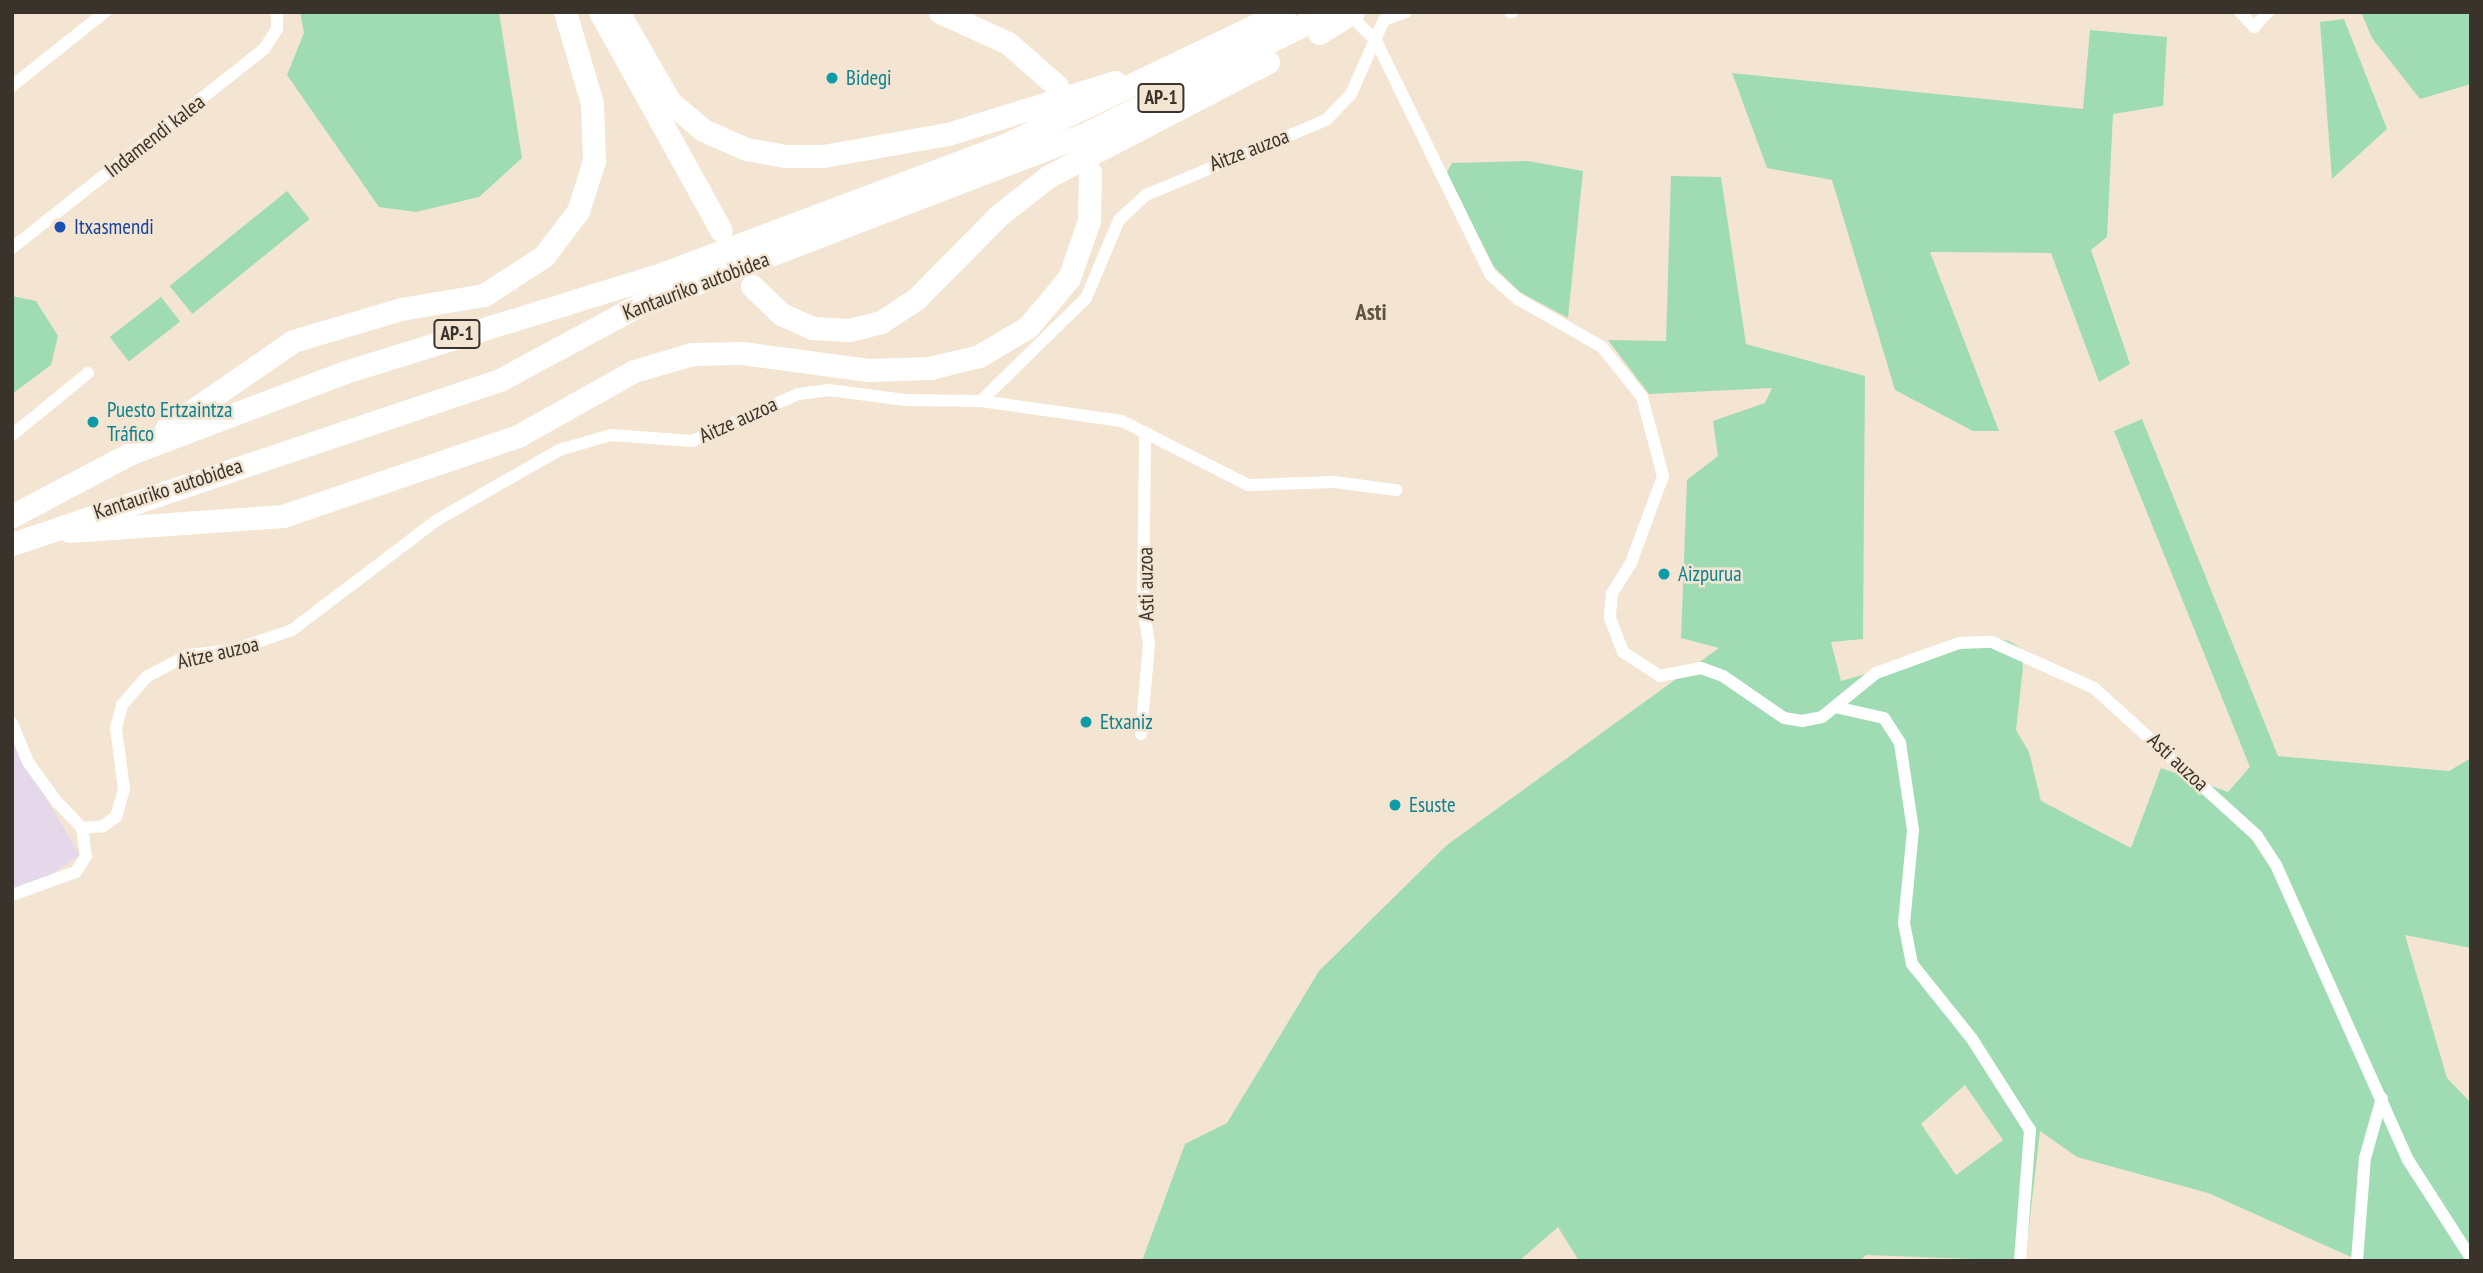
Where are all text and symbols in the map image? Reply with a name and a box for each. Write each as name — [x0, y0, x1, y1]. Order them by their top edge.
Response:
place label: Bidegi — [846, 65, 892, 91]
marker: Bidegi — [824, 70, 840, 86]
road number: AP-1 — [1136, 82, 1186, 114]
street label: Indamendi kalea — [100, 89, 210, 183]
street label: Aitze auzoa — [1206, 123, 1292, 177]
place label: Itxasmendi — [74, 214, 154, 240]
marker: Itxasmendi — [52, 219, 68, 235]
street label: Kantauriko autobidea — [619, 247, 773, 325]
district label: Asti — [1355, 298, 1387, 326]
road number: AP-1 — [433, 318, 482, 350]
street label: Aitze auzoa — [695, 392, 781, 448]
place label: Puesto Ertzaintza Tráfico — [107, 397, 232, 447]
marker: Puesto Ertzaintza Tráfico — [85, 414, 101, 430]
street label: Kantauriko autobidea — [91, 453, 245, 525]
street label: Asti auzoa — [1133, 547, 1159, 621]
place label: Aizpurua — [1678, 561, 1742, 587]
marker: Aizpurua — [1656, 566, 1672, 582]
street label: Aitze auzoa — [175, 631, 261, 675]
place label: Etxaniz — [1100, 709, 1153, 735]
marker: Etxaniz — [1078, 714, 1094, 730]
street label: Asti auzoa — [2142, 728, 2214, 796]
place label: Esuste — [1409, 792, 1456, 818]
marker: Esuste — [1387, 797, 1403, 813]

